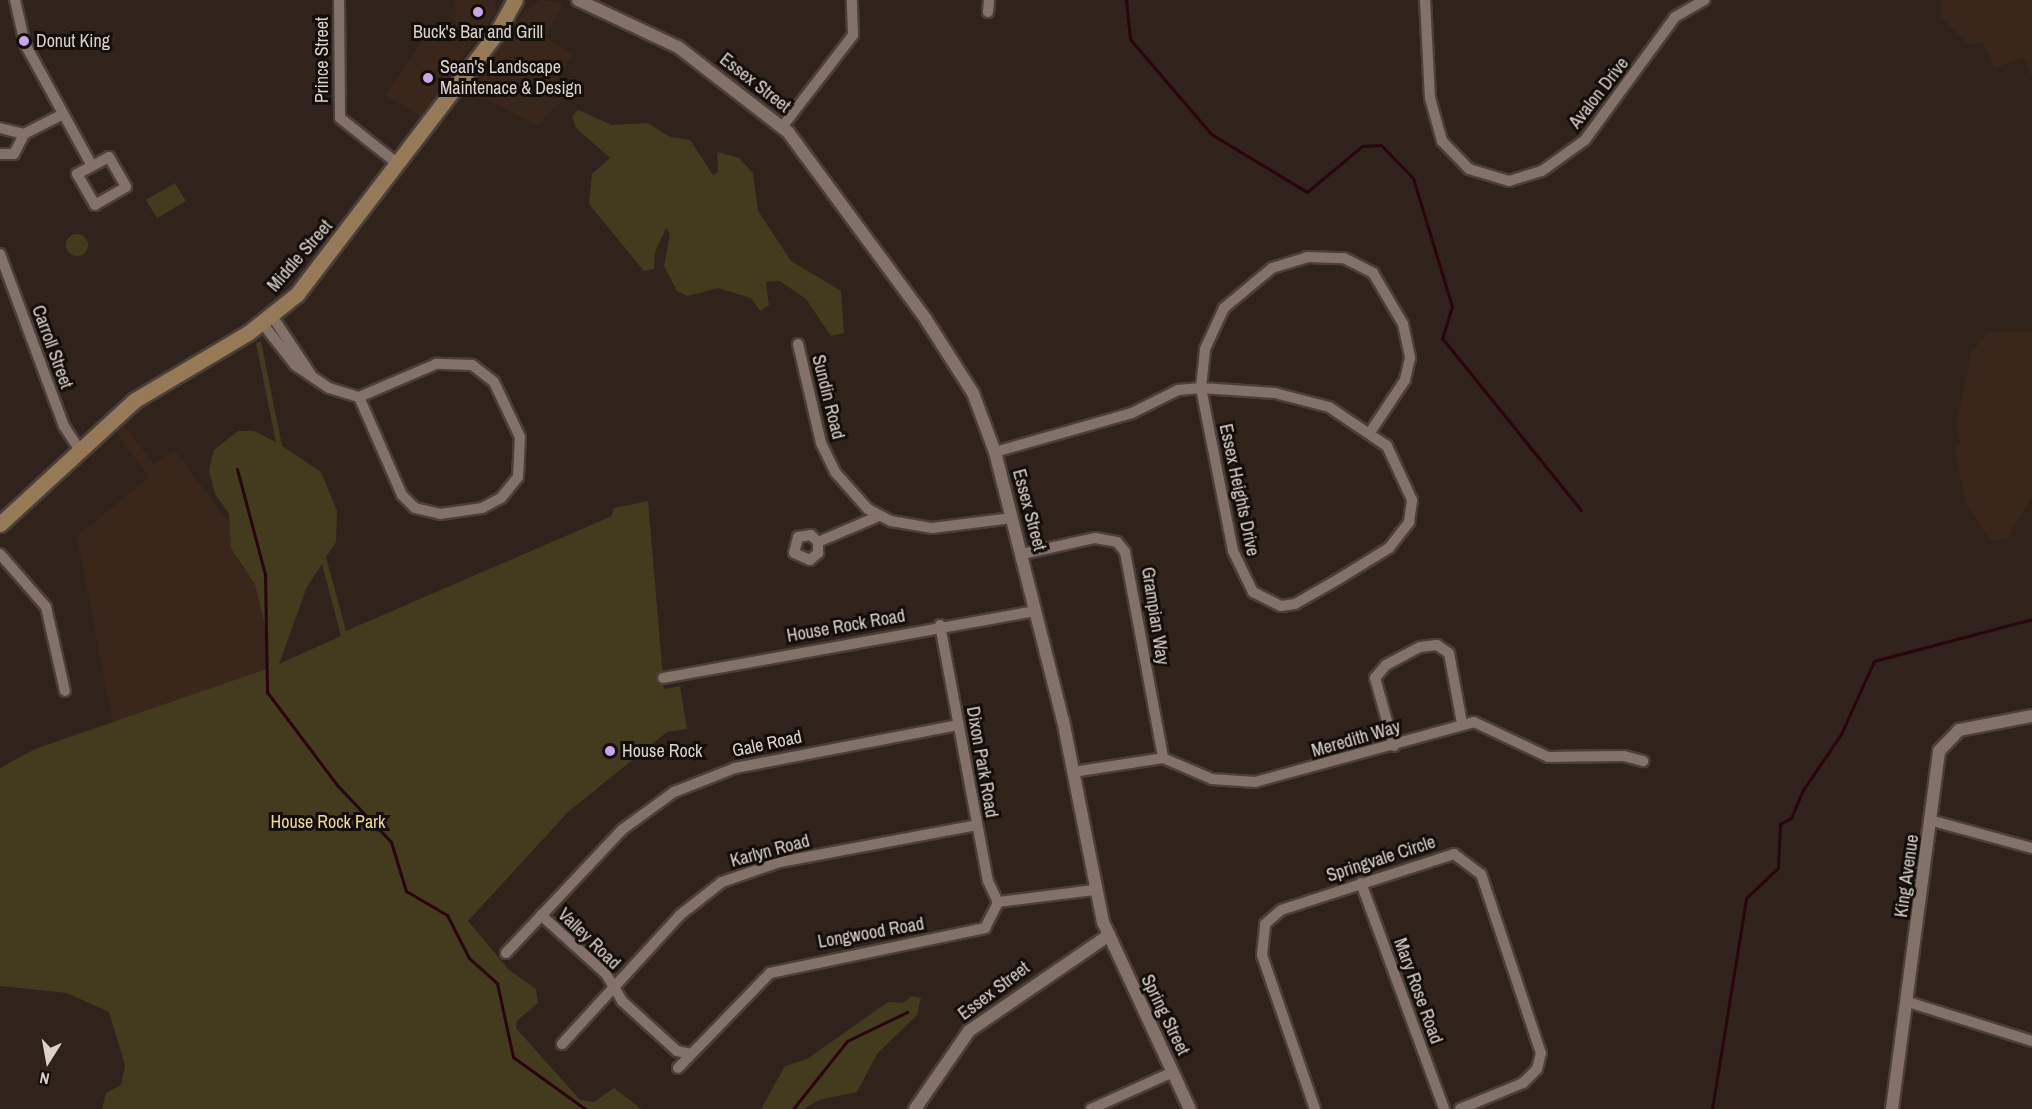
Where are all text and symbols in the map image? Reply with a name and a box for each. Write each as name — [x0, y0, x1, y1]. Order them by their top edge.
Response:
marker: Buck's Bar and Grill — [471, 5, 485, 19]
street label: Prince Street — [311, 17, 333, 103]
place label: Buck's Bar and Grill — [413, 21, 543, 43]
place label: Donut King — [36, 30, 110, 52]
marker: Donut King — [17, 34, 31, 48]
street label: Essex Street — [715, 49, 795, 117]
street label: Avalon Drive — [1565, 53, 1633, 133]
place label: Sean's Landscape Maintenace & Design — [440, 57, 582, 100]
marker: Sean's Landscape Maintenace & Design — [421, 71, 435, 85]
street label: Middle Street — [263, 216, 337, 296]
street label: Carroll Street — [27, 302, 77, 392]
street label: Sundin Road — [807, 353, 849, 441]
street label: Essex Heights Drive — [1214, 422, 1264, 558]
street label: Essex Street — [1008, 467, 1050, 553]
street label: Grampian Way — [1137, 566, 1173, 666]
street label: House Rock Road — [785, 605, 907, 647]
street label: Dixon Park Road — [962, 705, 1002, 819]
street label: Meredith Way — [1309, 716, 1403, 762]
street label: Gale Road — [730, 726, 804, 762]
place label: House Rock — [622, 740, 702, 762]
marker: House Rock — [603, 744, 617, 758]
park label: House Rock Park — [271, 811, 385, 833]
street label: Karlyn Road — [728, 830, 812, 872]
street label: Springvale Circle — [1324, 831, 1438, 887]
street label: King Avenue — [1890, 833, 1924, 919]
street label: Valley Road — [553, 904, 625, 974]
street label: Longwood Road — [816, 913, 926, 953]
street label: Mary Rose Road — [1389, 935, 1447, 1047]
street label: Essex Street — [954, 957, 1034, 1025]
street label: Spring Street — [1136, 971, 1194, 1059]
north arrow — [18, 1031, 78, 1091]
text: N — [38, 1067, 51, 1090]

